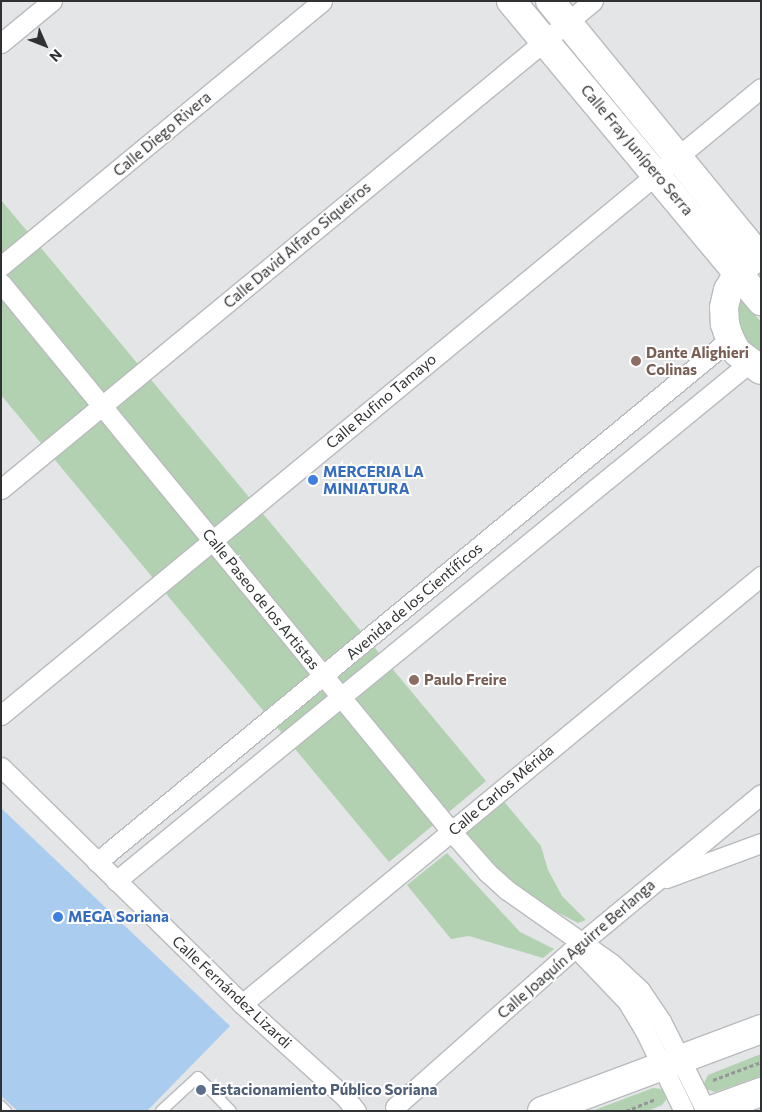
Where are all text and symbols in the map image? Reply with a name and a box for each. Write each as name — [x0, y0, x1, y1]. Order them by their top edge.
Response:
north arrow — [20, 20, 70, 70]
text: N — [46, 46, 66, 65]
street label: Calle Fray Junípero Serra — [577, 81, 697, 219]
street label: Calle Diego Rivera — [109, 88, 215, 180]
street label: Calle David Alfaro Siqueiros — [220, 178, 374, 312]
place label: Dante Alighieri Colinas — [646, 343, 749, 378]
street label: Calle Rufino Tamayo — [322, 350, 440, 452]
marker: Dante Alighieri Colinas — [630, 355, 642, 367]
place label: MERCERIA LA MINIATURA — [323, 462, 424, 497]
marker: MERCERIA LA MINIATURA — [307, 474, 319, 486]
street label: Calle Paseo de los Artistas — [199, 525, 323, 673]
street label: Avenida de los Científicos — [342, 539, 486, 663]
place label: Paulo Freire — [424, 671, 507, 689]
marker: Paulo Freire — [408, 674, 420, 686]
street label: Calle Carlos Mérida — [445, 741, 557, 839]
street label: Calle Joaquín Aguirre Berlanga — [494, 876, 658, 1022]
place label: MEGA Soriana — [68, 908, 169, 926]
marker: MEGA Soriana — [52, 911, 64, 923]
street label: Calle Fernández Lizardi — [169, 932, 295, 1052]
place label: Estacionamiento Público Soriana — [211, 1081, 437, 1099]
marker: Estacionamiento Público Soriana — [195, 1084, 207, 1096]

